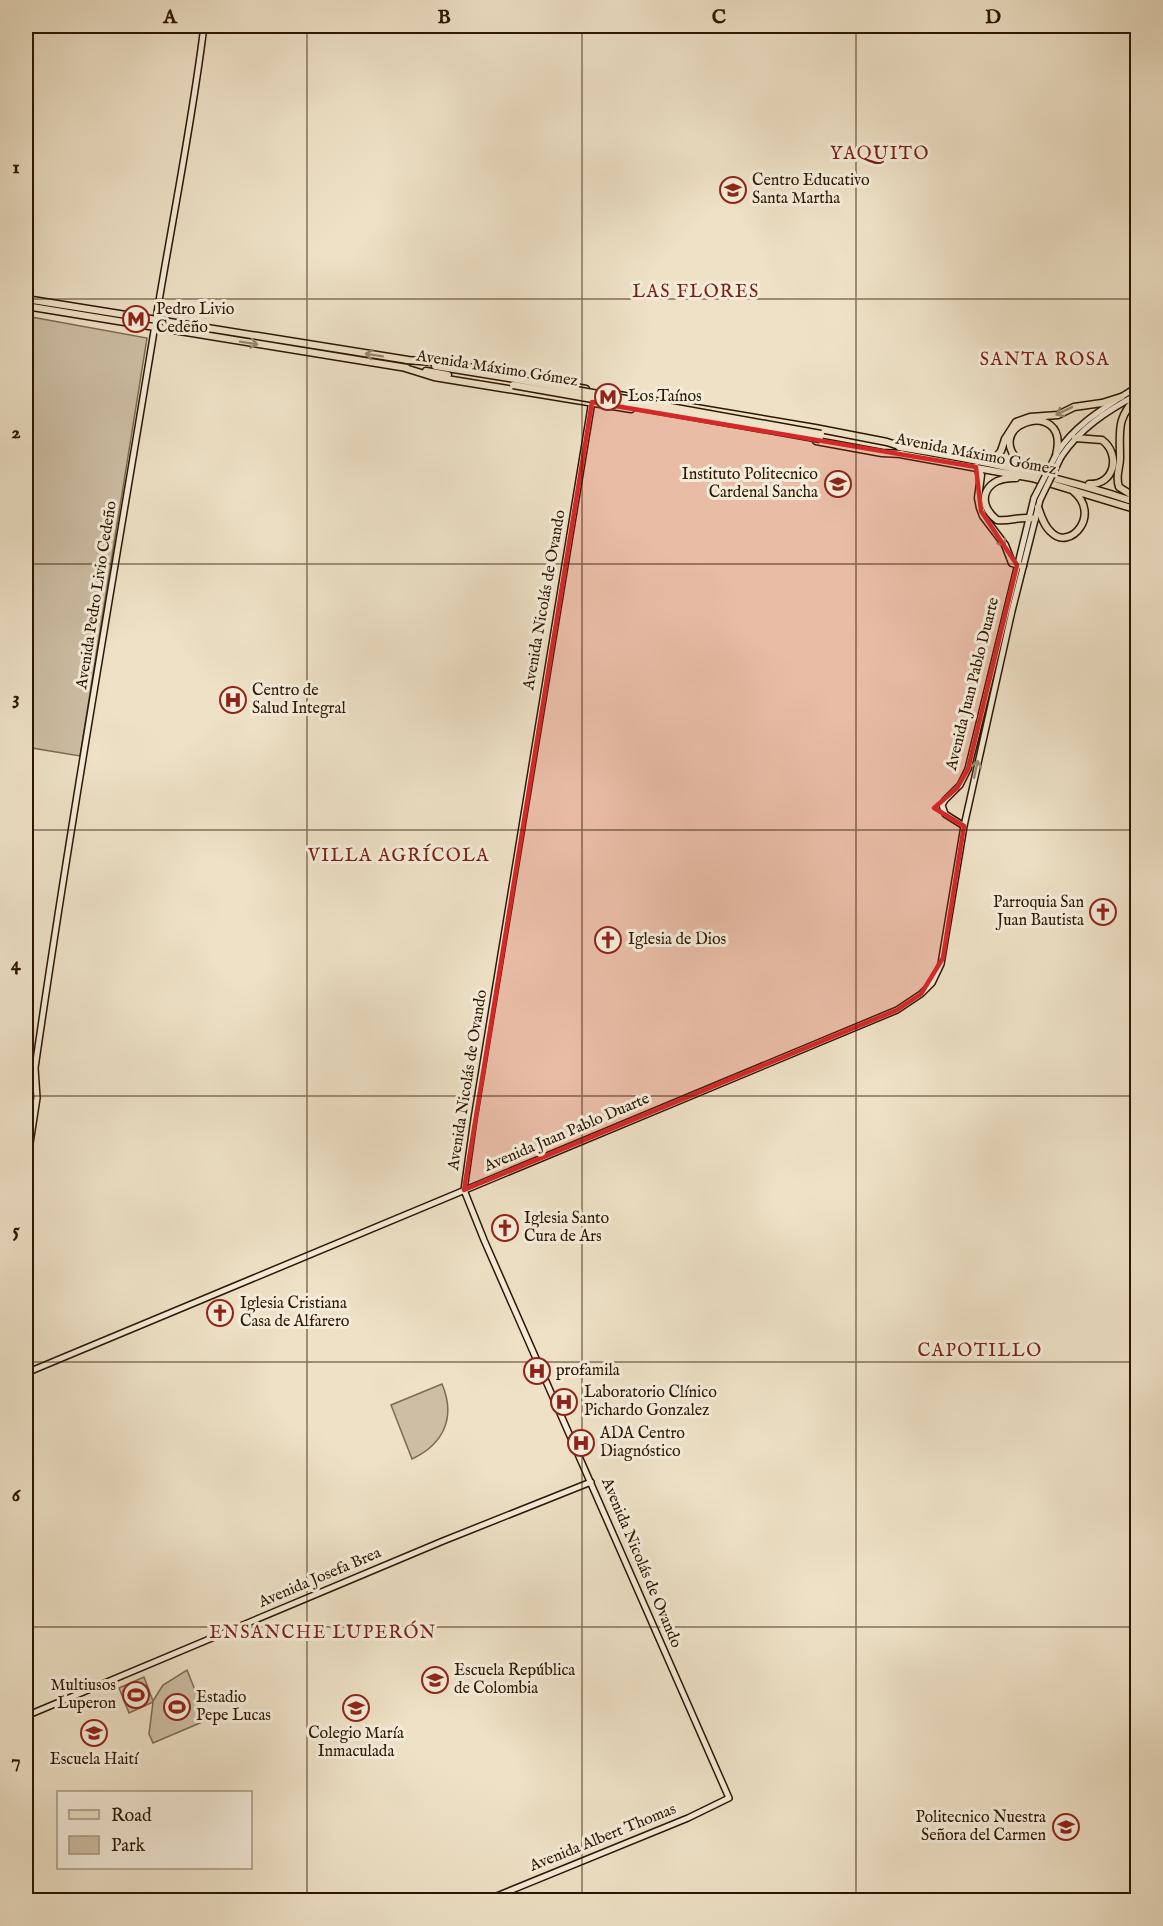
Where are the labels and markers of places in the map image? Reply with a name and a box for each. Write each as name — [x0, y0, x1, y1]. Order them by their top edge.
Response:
place label: Centro Educativo Santa Martha — [752, 171, 870, 209]
school or university icon: Centro Educativo Santa Martha — [718, 175, 748, 205]
place label: Pedro Livio Cedeño — [156, 300, 235, 338]
metro station icon: Pedro Livio Cedeño — [121, 304, 151, 334]
metro station icon: Los Taínos — [593, 382, 623, 412]
place label: Los Taínos — [628, 387, 702, 407]
place label: Instituto Politecnico Cardenal Sancha — [682, 465, 818, 503]
school or university icon: Instituto Politecnico Cardenal Sancha — [823, 469, 853, 499]
place label: Centro de Salud Integral — [252, 681, 346, 719]
hospital icon: Centro de Salud Integral — [218, 685, 248, 715]
place label: Parroquia San Juan Bautista — [993, 893, 1084, 931]
church icon: Parroquia San Juan Bautista — [1088, 897, 1118, 927]
church icon: Iglesia de Dios — [593, 925, 623, 955]
place label: Iglesia de Dios — [628, 930, 727, 950]
place label: Iglesia Santo Cura de Ars — [524, 1209, 610, 1247]
church icon: Iglesia Santo Cura de Ars — [490, 1213, 520, 1243]
place label: Iglesia Cristiana Casa de Alfarero — [240, 1294, 350, 1332]
church icon: Iglesia Cristiana Casa de Alfarero — [205, 1298, 235, 1328]
hospital icon: profamila — [522, 1356, 552, 1386]
place label: profamila — [556, 1361, 620, 1381]
place label: Laboratorio Clínico Pichardo Gonzalez — [584, 1383, 717, 1421]
hospital icon: Laboratorio Clínico Pichardo Gonzalez — [549, 1387, 579, 1417]
place label: ADA Centro Diagnóstico — [599, 1424, 685, 1462]
hospital icon: ADA Centro Diagnóstico — [566, 1428, 596, 1458]
place label: Escuela República de Colombia — [454, 1661, 575, 1699]
school or university icon: Escuela República de Colombia — [420, 1665, 450, 1695]
place label: Multiusos Luperon — [51, 1676, 116, 1714]
sports icon: Multiusos Luperon — [121, 1680, 151, 1710]
place label: Estadio Pepe Lucas — [196, 1688, 271, 1726]
sports icon: Estadio Pepe Lucas — [162, 1692, 192, 1722]
school or university icon: Colegio María Inmaculada — [341, 1693, 371, 1723]
school or university icon: Escuela Haití — [79, 1718, 109, 1748]
place label: Colegio María Inmaculada — [308, 1724, 404, 1762]
place label: Escuela Haití — [50, 1750, 140, 1770]
place label: Politecnico Nuestra Señora del Carmen — [916, 1808, 1046, 1846]
school or university icon: Politecnico Nuestra Señora del Carmen — [1051, 1812, 1081, 1842]

